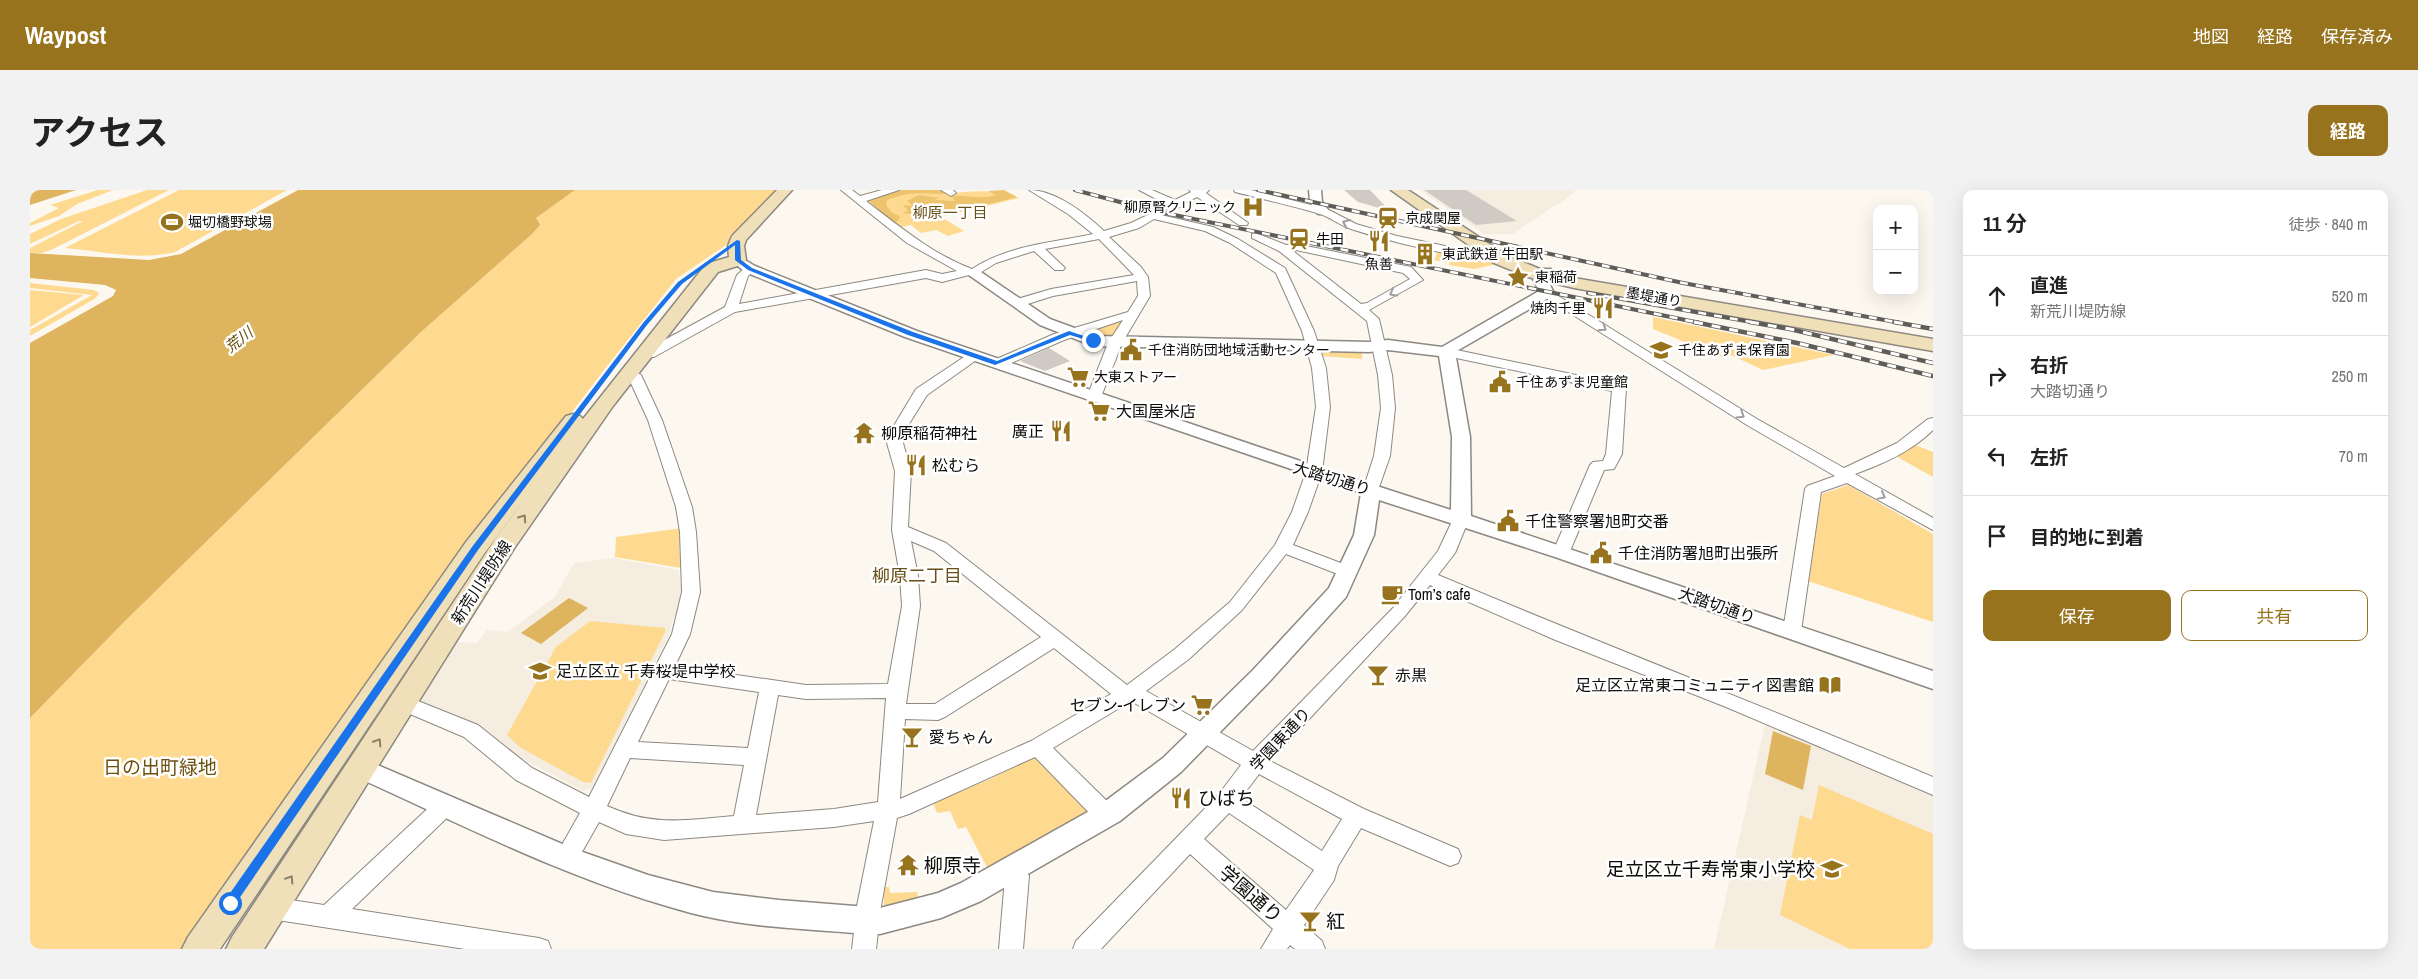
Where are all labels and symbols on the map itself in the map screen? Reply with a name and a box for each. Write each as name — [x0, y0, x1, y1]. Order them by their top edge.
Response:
hospital icon: 柳原腎クリニック — [1240, 194, 1266, 220]
place label: 柳原腎クリニック — [1124, 198, 1236, 216]
district label: 柳原一丁目 — [912, 202, 988, 223]
station icon: 京成関屋 — [1375, 205, 1401, 231]
sports icon: 堀切橋野球場 — [159, 209, 185, 235]
place label: 京成関屋 — [1405, 209, 1461, 227]
place label: 堀切橋野球場 — [188, 213, 272, 231]
one-way arrow — [1342, 219, 1351, 229]
station icon: 牛田 — [1286, 226, 1312, 252]
restaurant icon: 魚善 — [1366, 228, 1392, 254]
place label: 牛田 — [1316, 230, 1344, 248]
building icon: 東武鉄道 牛田駅 — [1412, 241, 1438, 267]
place label: 東武鉄道 牛田駅 — [1442, 245, 1543, 263]
place label: 魚善 — [1365, 255, 1393, 273]
place icon: 東稲荷 — [1505, 264, 1531, 290]
place label: 東稲荷 — [1535, 268, 1577, 286]
street label: 墨堤通り — [1625, 283, 1683, 311]
one-way arrow — [1390, 287, 1399, 297]
restaurant icon: 焼肉千里 — [1590, 295, 1616, 321]
place label: 焼肉千里 — [1530, 299, 1586, 317]
water label: 荒川 — [220, 321, 259, 357]
one-way arrow — [1598, 322, 1607, 332]
route end — [1082, 329, 1105, 352]
public building icon: 千住消防団地域活動センター — [1118, 337, 1144, 363]
school or university icon: 千住あずま保育園 — [1648, 337, 1674, 363]
place label: 千住消防団地域活動センター — [1148, 341, 1330, 359]
place label: 千住あずま保育園 — [1678, 341, 1790, 359]
supermarket icon: 大東ストアー — [1065, 364, 1091, 390]
place label: 大東ストアー — [1094, 368, 1177, 386]
public building icon: 千住あずま児童館 — [1487, 369, 1513, 395]
place label: 千住あずま児童館 — [1516, 373, 1628, 391]
supermarket icon: 大国屋米店 — [1086, 398, 1112, 424]
place label: 大国屋米店 — [1116, 400, 1196, 422]
one-way arrow — [1736, 408, 1745, 418]
restaurant icon: 廣正 — [1048, 418, 1074, 444]
temple icon: 柳原稲荷神社 — [851, 420, 877, 446]
place label: 廣正 — [1012, 420, 1044, 442]
place label: 柳原稲荷神社 — [881, 422, 977, 444]
restaurant icon: 松むら — [903, 452, 929, 478]
place label: 松むら — [932, 454, 980, 476]
street label: 大踏切通り — [1291, 456, 1373, 500]
one-way arrow — [1876, 490, 1885, 500]
public building icon: 千住警察署旭町交番 — [1495, 508, 1521, 534]
place label: 千住警察署旭町交番 — [1525, 510, 1669, 532]
one-way arrow — [517, 514, 526, 524]
street label: 新荒川堤防線 — [446, 536, 516, 628]
public building icon: 千住消防署旭町出張所 — [1588, 540, 1614, 566]
place label: 千住消防署旭町出張所 — [1618, 542, 1778, 564]
district label: 柳原二丁目 — [872, 563, 962, 588]
cafe icon: Tom’s cafe — [1379, 581, 1405, 607]
street label: 大踏切通り — [1676, 582, 1758, 628]
place label: Tom’s cafe — [1408, 583, 1470, 605]
school or university icon: 足立区立 千寿桜堤中学校 — [527, 658, 553, 684]
place label: 足立区立 千寿桜堤中学校 — [556, 660, 736, 682]
bar icon: 赤黒 — [1365, 662, 1391, 688]
place label: 赤黒 — [1395, 664, 1427, 686]
library icon: 足立区立常東コミュニティ図書館 — [1817, 672, 1843, 698]
place label: 足立区立常東コミュニティ図書館 — [1575, 674, 1814, 696]
supermarket icon: セブン-イレブン — [1189, 692, 1215, 718]
place label: セブン-イレブン — [1070, 694, 1186, 716]
street label: 学園東通り — [1245, 702, 1315, 776]
bar icon: 愛ちゃん — [899, 724, 925, 750]
place label: 愛ちゃん — [929, 726, 993, 748]
one-way arrow — [371, 739, 381, 748]
park label: 日の出町緑地 — [103, 754, 217, 780]
restaurant icon: ひばち — [1168, 785, 1194, 811]
place label: ひばち — [1198, 785, 1255, 811]
temple icon: 柳原寺 — [895, 852, 921, 878]
place label: 柳原寺 — [924, 852, 981, 878]
place label: 足立区立千寿常東小学校 — [1606, 856, 1815, 882]
school or university icon: 足立区立千寿常東小学校 — [1819, 856, 1845, 882]
street label: 学園通り — [1214, 859, 1288, 929]
one-way arrow — [283, 875, 293, 884]
route start — [219, 892, 242, 915]
bar icon: 紅 — [1297, 908, 1323, 934]
place label: 紅 — [1326, 908, 1345, 934]

